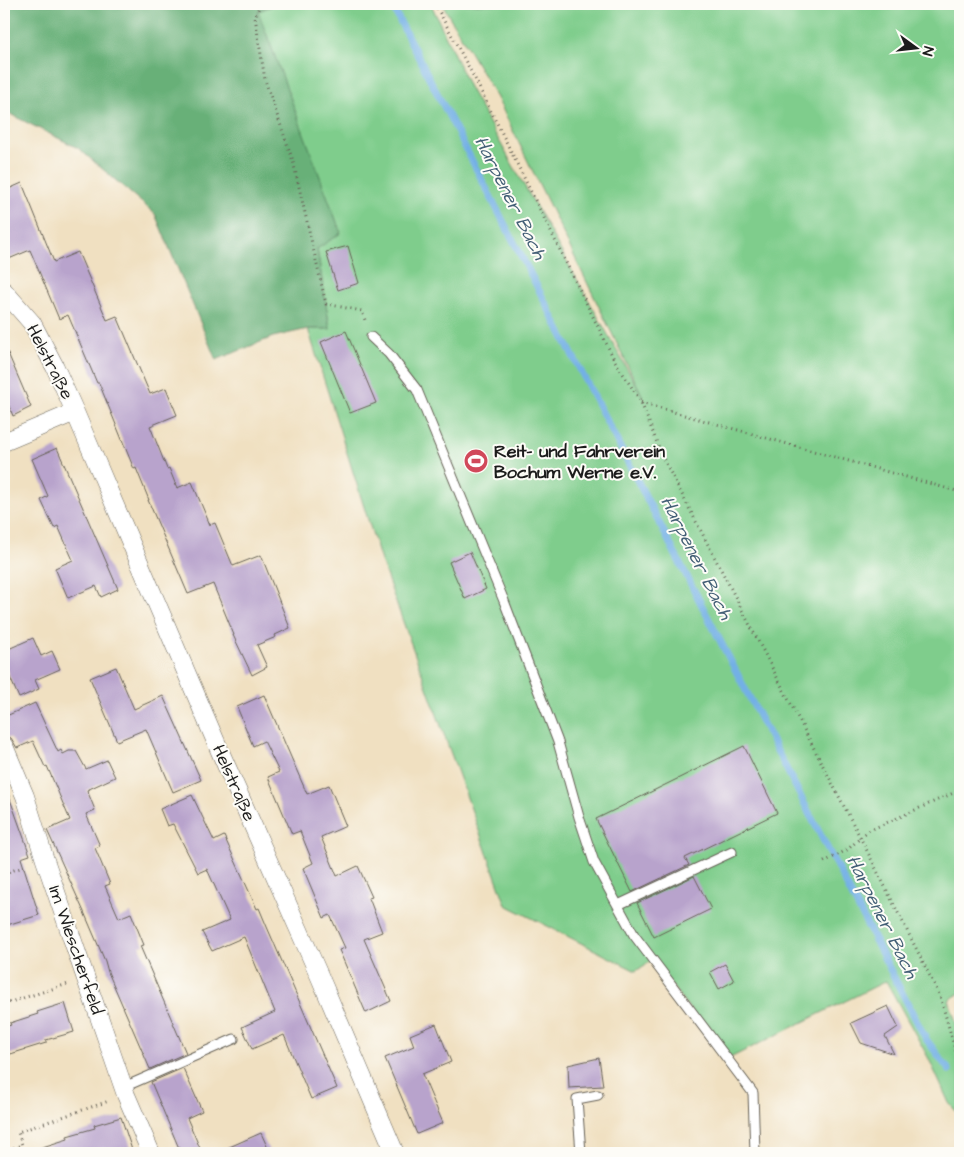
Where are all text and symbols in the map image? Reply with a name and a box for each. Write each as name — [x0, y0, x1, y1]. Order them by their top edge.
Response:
north arrow — [892, 22, 942, 72]
text: N — [917, 44, 938, 58]
water label: Harpener Bach — [467, 132, 553, 266]
street label: Helstraße — [20, 320, 80, 404]
place label: Reit- und Fahrverein Bochum Werne e.V. — [494, 439, 665, 485]
sports icon: Reit- und Fahrverein Bochum Werne e.V. — [463, 448, 489, 474]
water label: Harpener Bach — [653, 492, 739, 626]
street label: Helstraße — [206, 741, 262, 826]
water label: Harpener Bach — [839, 851, 925, 985]
street label: Im Wiescherfeld — [42, 882, 110, 1018]

